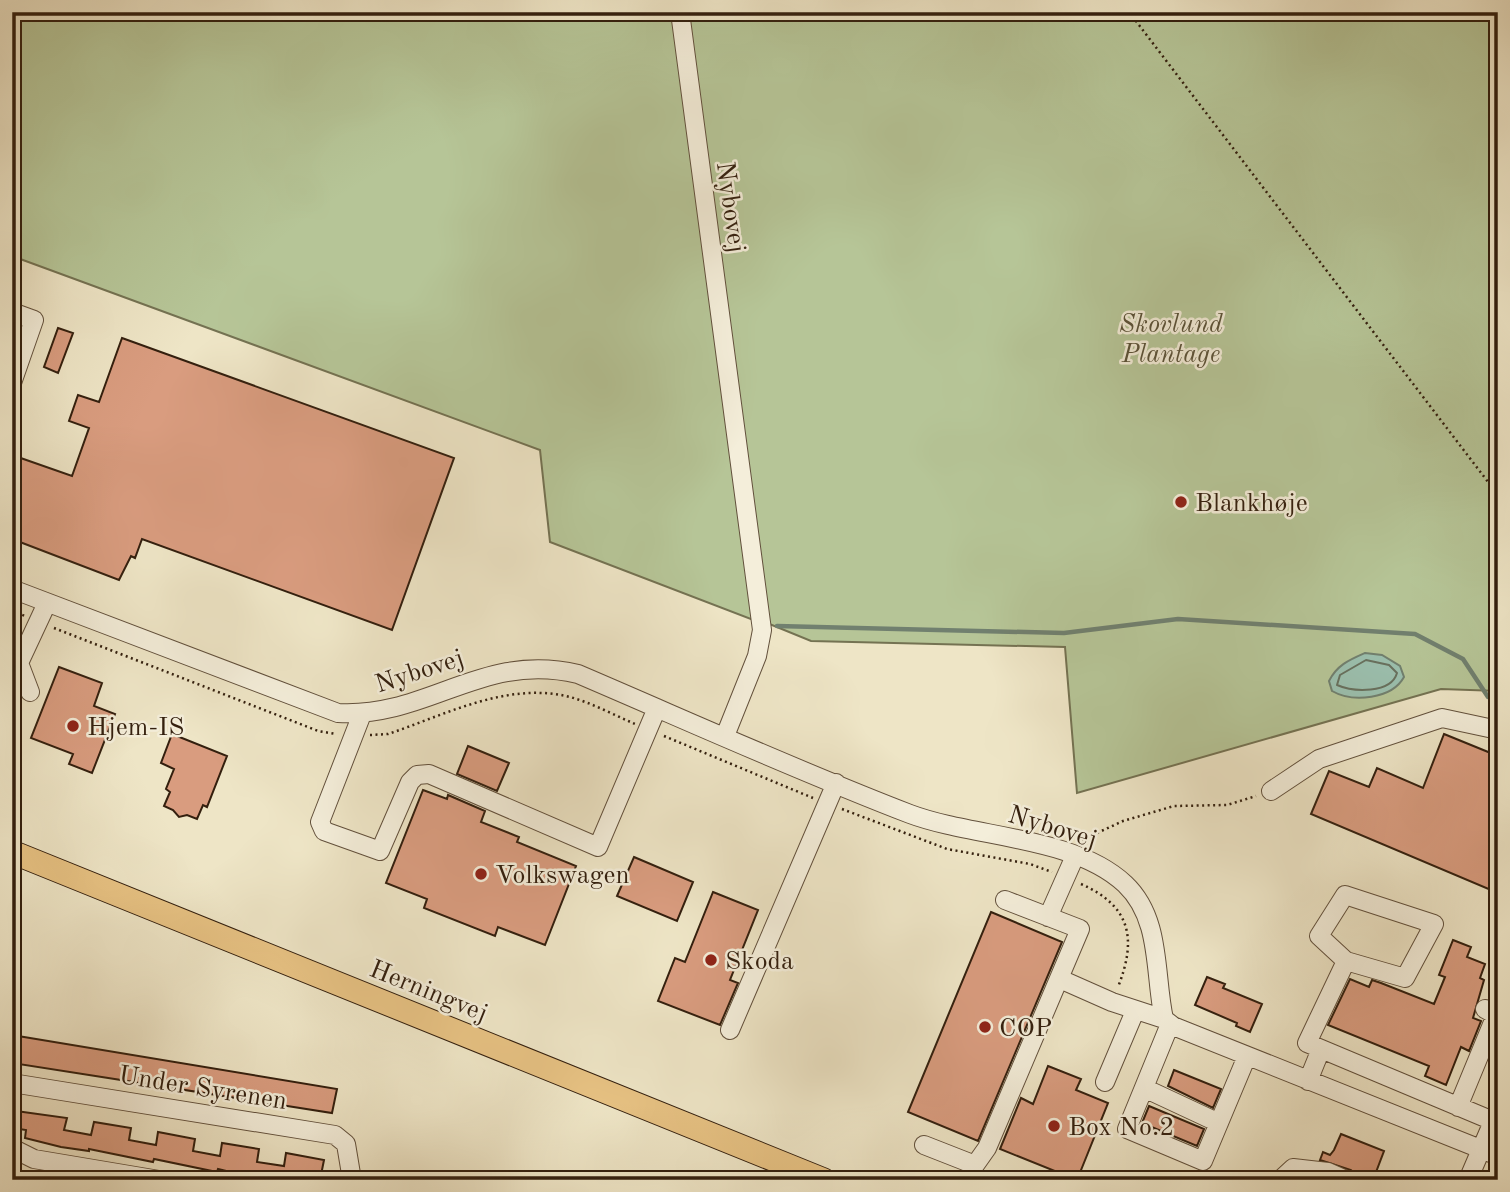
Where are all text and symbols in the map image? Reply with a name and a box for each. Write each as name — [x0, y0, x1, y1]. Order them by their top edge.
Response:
street label: Nybovej — [711, 160, 749, 255]
park label: Skovlund Plantage — [1119, 312, 1223, 368]
place label: Blankhøje — [1195, 491, 1308, 517]
marker: Blankhøje — [1173, 494, 1189, 510]
street label: Nybovej — [372, 645, 467, 698]
place label: Hjem-IS — [87, 715, 184, 741]
marker: Hjem-IS — [65, 718, 81, 734]
street label: Nybovej — [1005, 802, 1100, 854]
place label: Volkswagen — [495, 863, 630, 889]
marker: Volkswagen — [473, 866, 489, 882]
place label: Skoda — [725, 949, 794, 975]
marker: Skoda — [703, 952, 719, 968]
street label: Herningvej — [365, 956, 491, 1027]
place label: COP — [999, 1016, 1052, 1042]
marker: COP — [977, 1019, 993, 1035]
street label: Under Syrenen — [117, 1063, 289, 1115]
place label: Box No.2 — [1068, 1115, 1174, 1141]
marker: Box No.2 — [1046, 1118, 1062, 1134]

